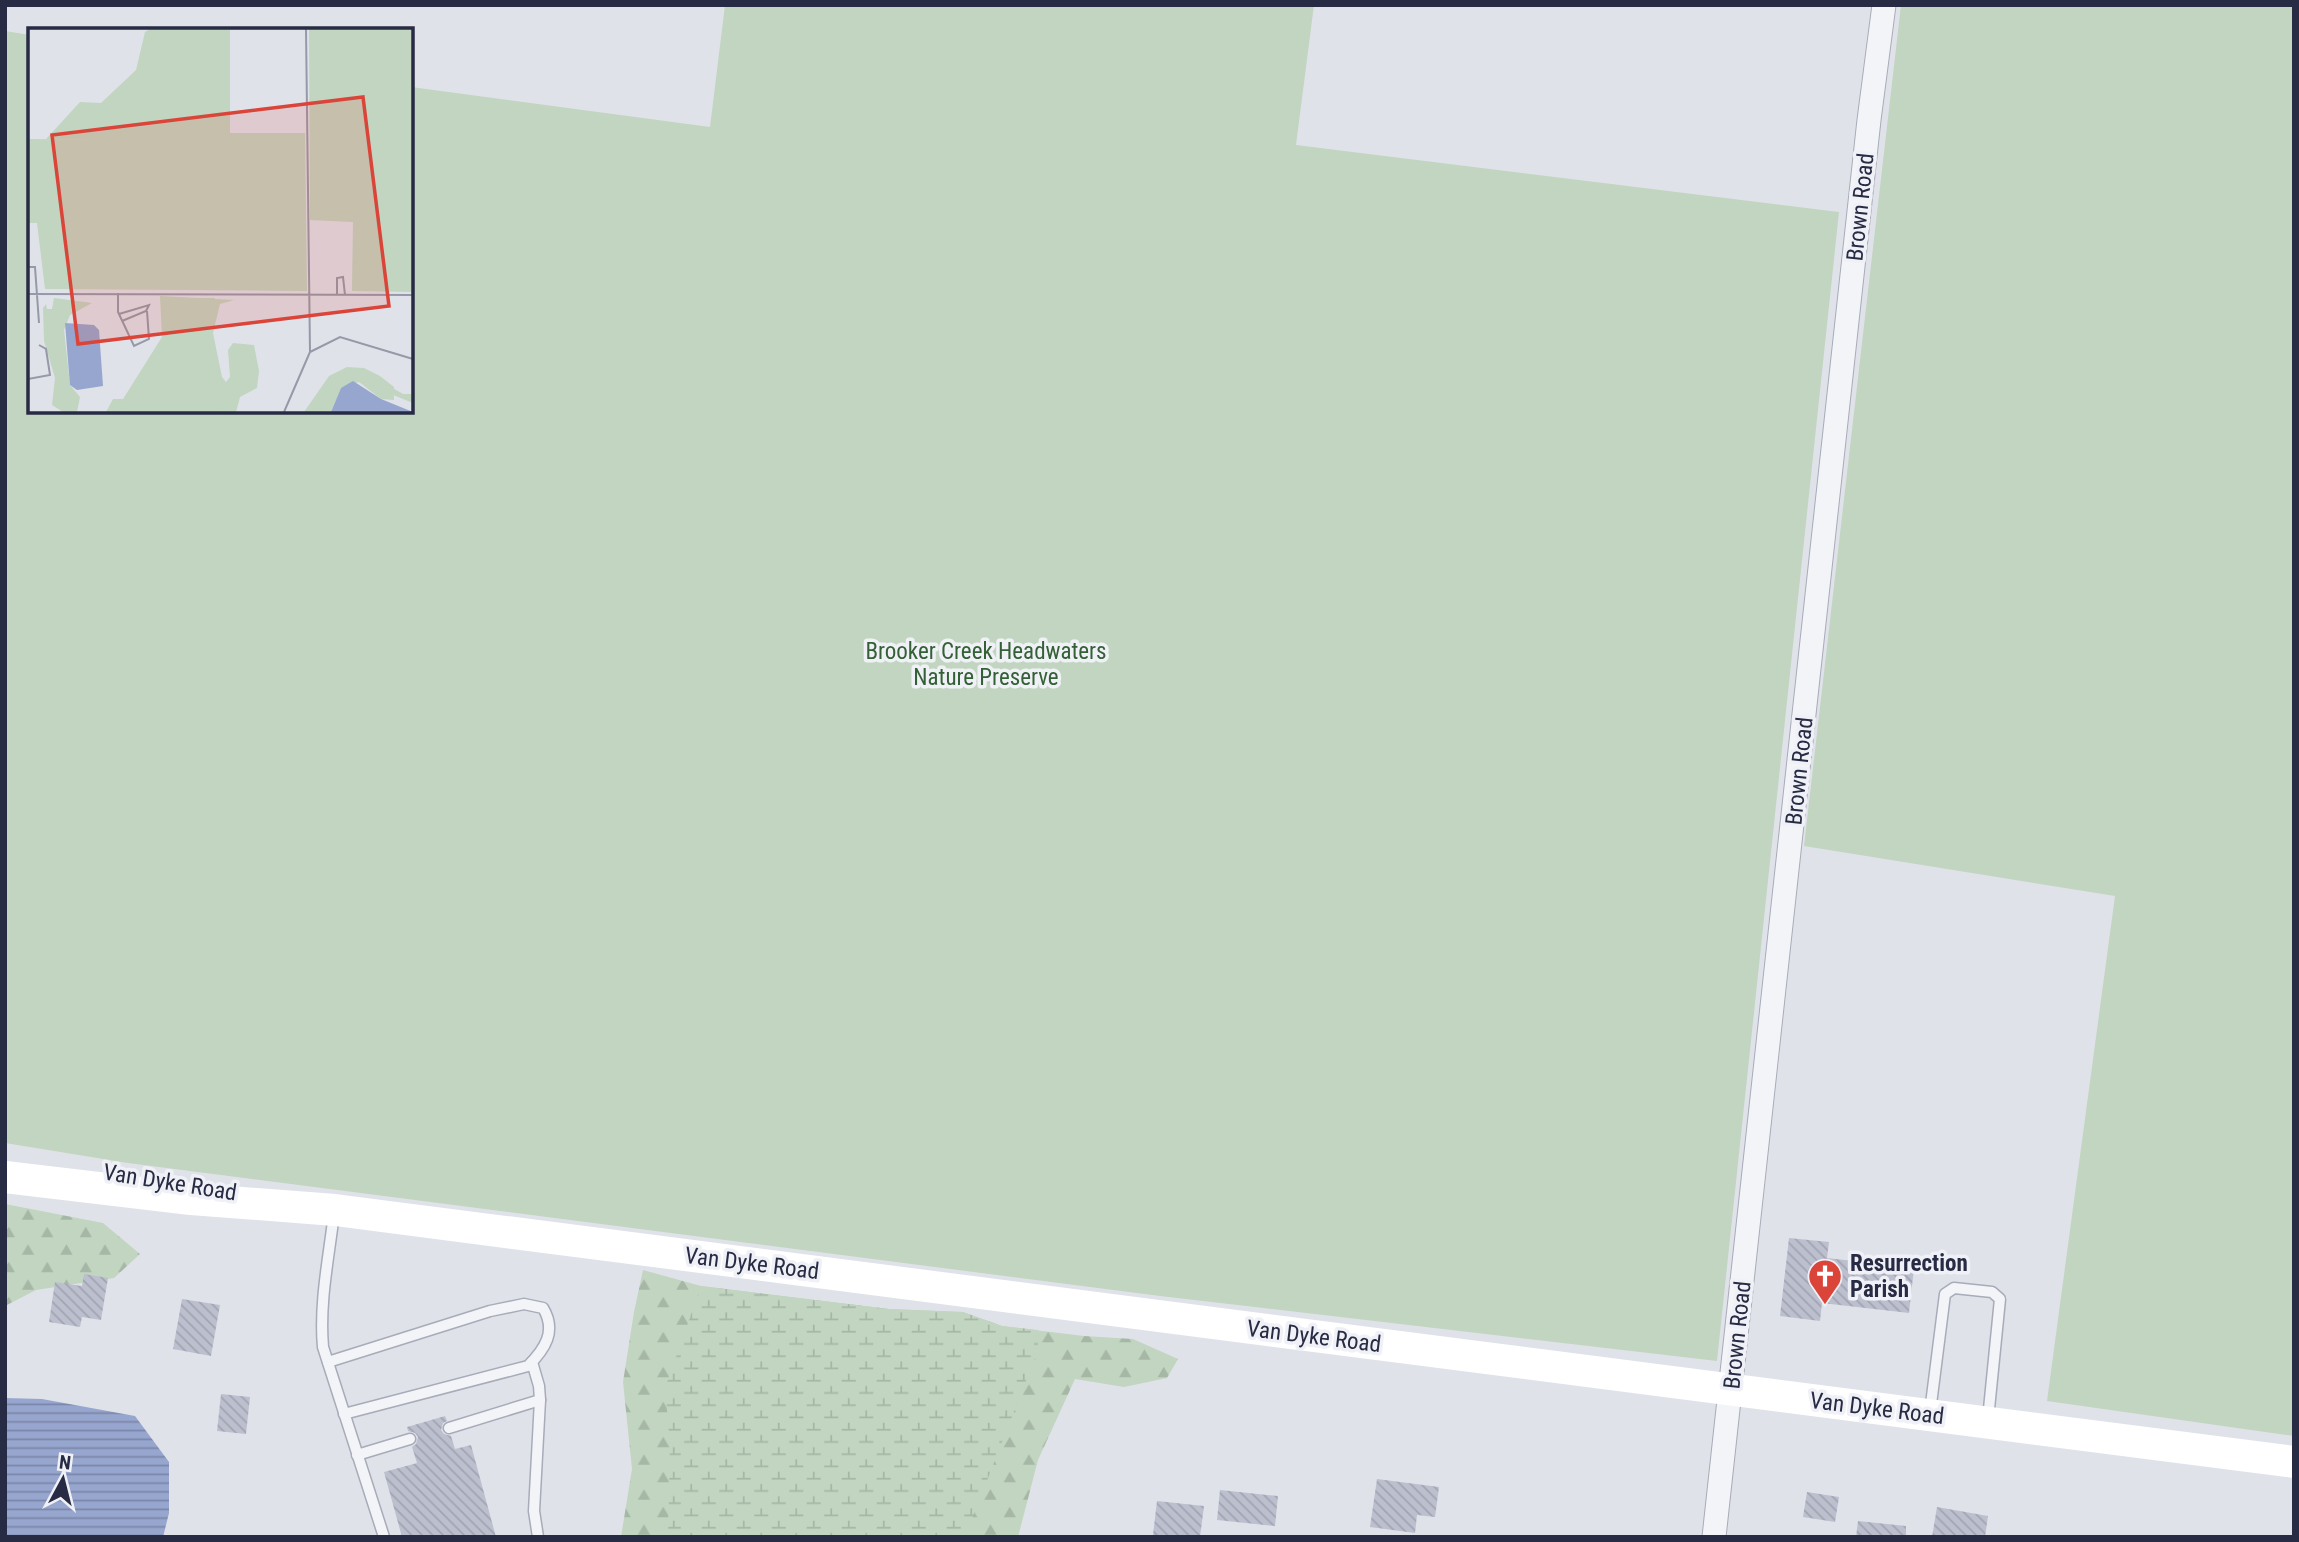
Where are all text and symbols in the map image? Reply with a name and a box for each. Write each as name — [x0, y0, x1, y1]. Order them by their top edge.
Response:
inset map — [28, 28, 413, 413]
street label: Brown Road — [1841, 152, 1880, 262]
park label: Brooker Creek Headwaters Nature Preserve — [865, 638, 1107, 691]
street label: Brown Road — [1780, 716, 1819, 826]
street label: Van Dyke Road — [101, 1159, 239, 1206]
street label: Van Dyke Road — [683, 1242, 821, 1285]
place label: Resurrection Parish — [1850, 1250, 1968, 1303]
church icon: Resurrection Parish — [1806, 1257, 1844, 1306]
street label: Brown Road — [1718, 1280, 1757, 1390]
street label: Van Dyke Road — [1245, 1315, 1383, 1358]
street label: Van Dyke Road — [1808, 1387, 1946, 1430]
north arrow — [28, 1444, 98, 1514]
text: N — [58, 1450, 72, 1475]

